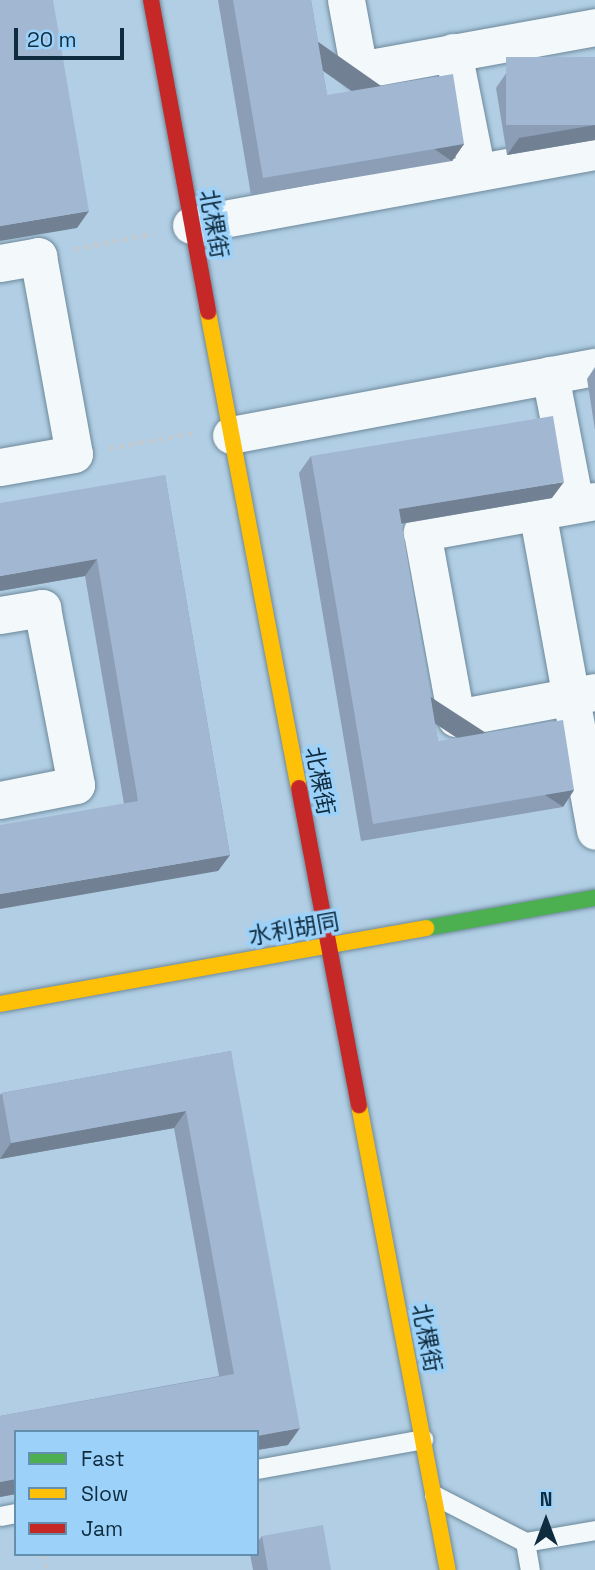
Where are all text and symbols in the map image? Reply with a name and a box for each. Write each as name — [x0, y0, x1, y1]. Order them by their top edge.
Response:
scale bar — [18, 14, 128, 58]
text: 20 m — [27, 26, 77, 53]
street label: 北棵街 — [194, 188, 234, 260]
street label: 北棵街 — [300, 745, 340, 817]
street label: 水利胡同 — [246, 907, 342, 951]
street label: 北棵街 — [407, 1302, 447, 1374]
legend — [14, 1430, 259, 1556]
text: Fast — [81, 1445, 125, 1472]
text: Slow — [81, 1480, 129, 1507]
north arrow — [511, 1486, 581, 1556]
text: N — [540, 1487, 552, 1512]
text: Jam — [81, 1515, 123, 1542]

